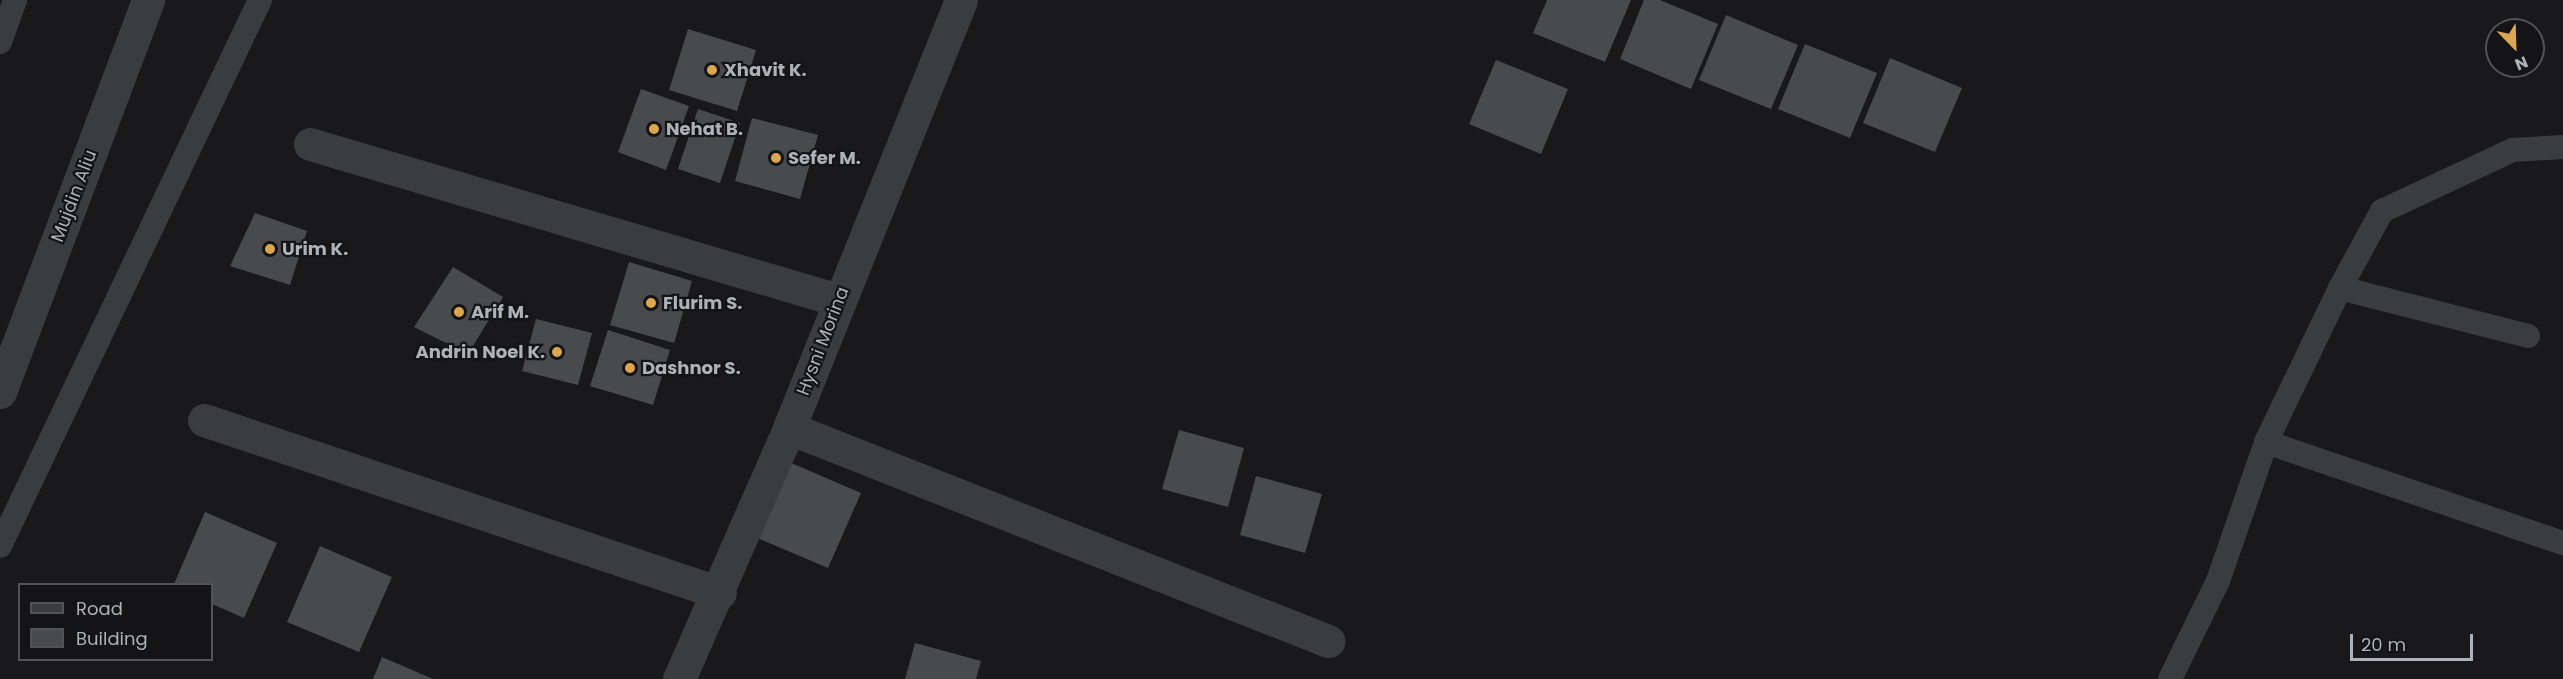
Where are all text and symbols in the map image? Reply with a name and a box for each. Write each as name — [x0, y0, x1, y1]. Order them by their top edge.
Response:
north arrow — [2485, 18, 2545, 78]
text: N — [2511, 50, 2531, 76]
place label: Xhavit K. — [724, 59, 807, 81]
marker: Xhavit K. — [705, 63, 719, 77]
place label: Nehat B. — [666, 118, 743, 140]
marker: Nehat B. — [647, 122, 661, 136]
street label: Mujdin Aliu — [47, 147, 101, 245]
place label: Sefer M. — [788, 147, 861, 169]
marker: Sefer M. — [769, 151, 783, 165]
place label: Urim K. — [282, 238, 348, 260]
marker: Urim K. — [263, 242, 277, 256]
street label: Hysni Morina — [792, 284, 854, 398]
place label: Flurim S. — [663, 292, 742, 314]
marker: Flurim S. — [644, 296, 658, 310]
place label: Arif M. — [471, 301, 529, 323]
marker: Arif M. — [452, 305, 466, 319]
place label: Andrin Noel K. — [416, 341, 545, 363]
marker: Andrin Noel K. — [550, 345, 564, 359]
place label: Dashnor S. — [642, 357, 741, 379]
marker: Dashnor S. — [623, 361, 637, 375]
legend — [18, 583, 213, 661]
text: Road — [76, 596, 123, 621]
scale bar — [2353, 622, 2476, 660]
text: Building — [76, 626, 148, 651]
text: 20 m — [2361, 632, 2406, 657]

